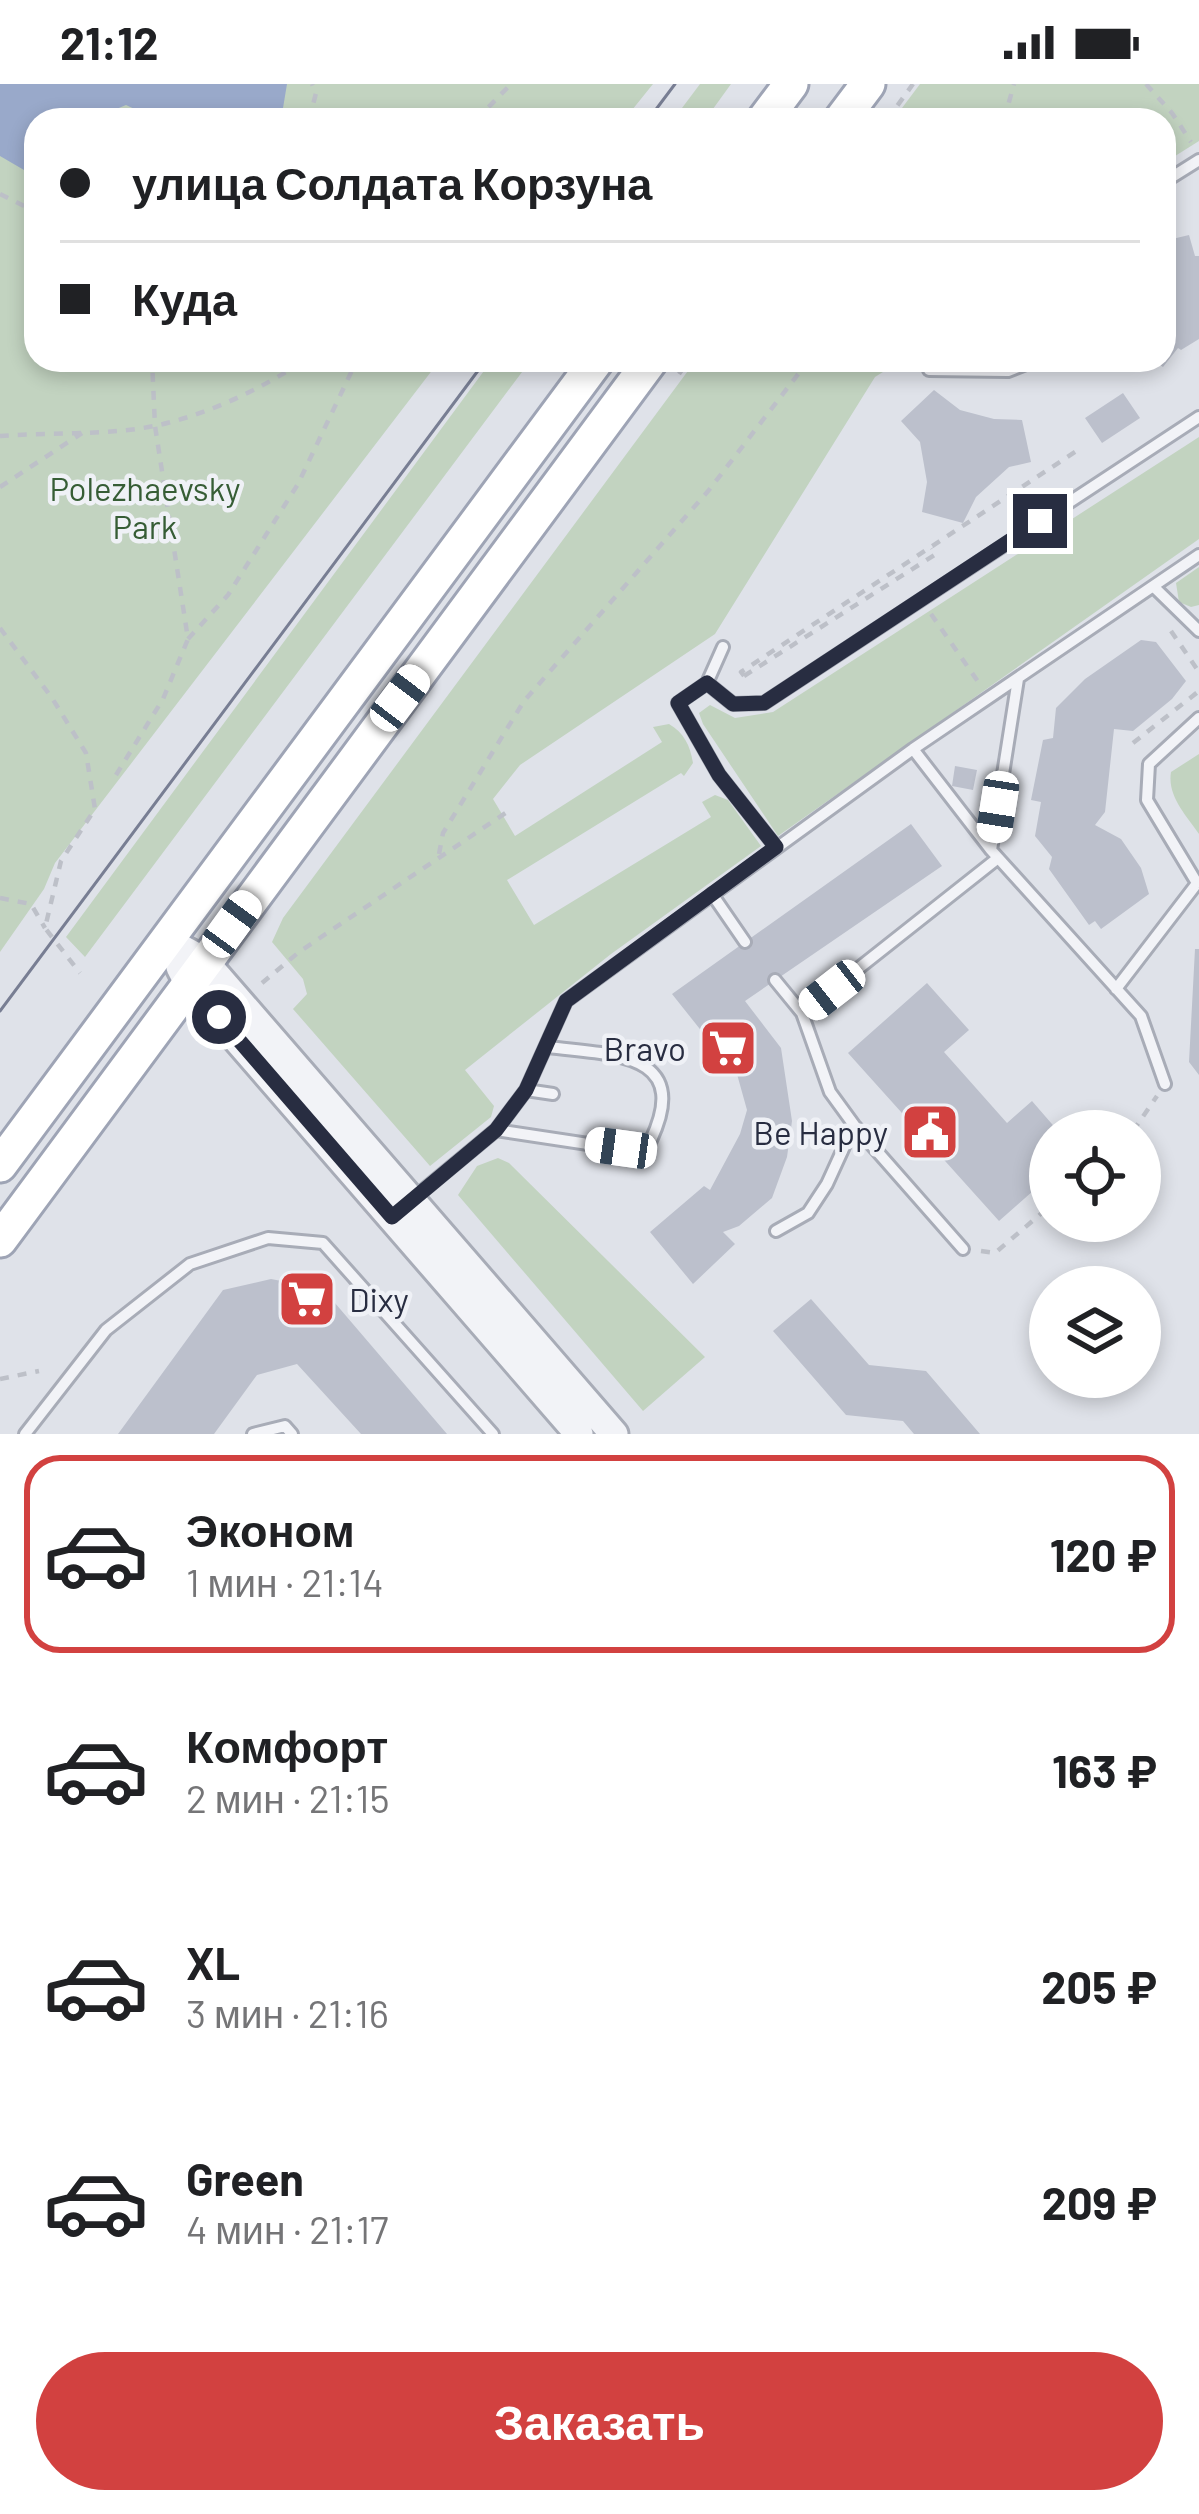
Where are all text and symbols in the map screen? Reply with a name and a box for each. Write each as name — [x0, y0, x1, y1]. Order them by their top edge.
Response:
text: 21:12 — [60, 15, 158, 69]
text: улица Солдата Корзуна — [132, 155, 652, 209]
text: Куда — [132, 271, 237, 325]
park label: Polezhaevsky Park — [50, 468, 240, 546]
route end — [1013, 494, 1067, 548]
car — [364, 658, 436, 738]
car — [975, 769, 1021, 845]
car — [196, 884, 268, 964]
car — [793, 954, 871, 1026]
route start — [192, 990, 246, 1044]
supermarket icon: Bravo — [697, 1017, 759, 1079]
place label: Bravo — [604, 1028, 686, 1068]
public building icon: Be Happy — [899, 1101, 961, 1163]
map controls — [1029, 1110, 1161, 1398]
button: locate — [1029, 1110, 1161, 1242]
place label: Be Happy — [753, 1112, 888, 1152]
car — [583, 1125, 659, 1171]
button: layers — [1029, 1266, 1161, 1398]
supermarket icon: Dixy — [276, 1268, 338, 1330]
place label: Dixy — [349, 1279, 409, 1319]
icon: car — [42, 1500, 150, 1608]
text: Эконом — [186, 1502, 355, 1556]
text: 120 ₽ — [1050, 1527, 1157, 1581]
text: 1 мин · 21:14 — [186, 1558, 384, 1605]
icon: car — [42, 1716, 150, 1824]
text: Комфорт — [186, 1718, 388, 1772]
text: 163 ₽ — [1052, 1743, 1157, 1797]
text: 2 мин · 21:15 — [186, 1774, 390, 1821]
icon: car — [42, 1932, 150, 2040]
text: XL — [186, 1935, 240, 1989]
text: 205 ₽ — [1041, 1959, 1157, 2013]
text: 3 мин · 21:16 — [186, 1989, 389, 2036]
icon: car — [42, 2148, 150, 2256]
text: Green — [186, 2151, 304, 2205]
text: 209 ₽ — [1042, 2175, 1157, 2229]
text: 4 мин · 21:17 — [186, 2205, 389, 2252]
button: Заказать — [36, 2352, 1163, 2490]

